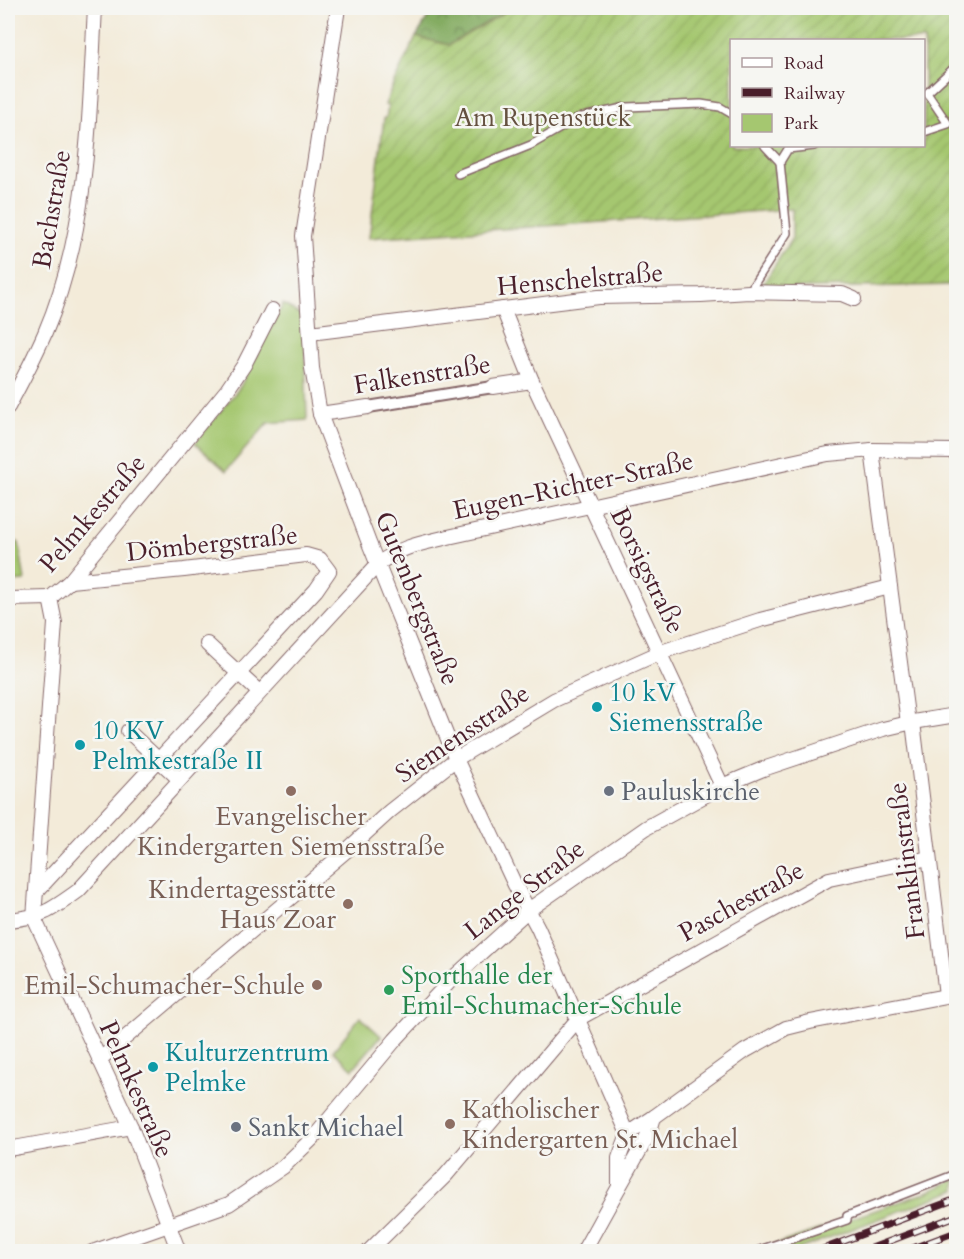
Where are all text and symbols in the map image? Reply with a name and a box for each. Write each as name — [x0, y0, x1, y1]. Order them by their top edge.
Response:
legend — [730, 39, 925, 147]
text: Road — [784, 51, 824, 76]
text: Railway — [784, 81, 846, 106]
park label: Am Rupenstück — [454, 100, 632, 135]
text: Park — [784, 111, 819, 136]
street label: Bachstraße — [24, 147, 79, 271]
street label: Henschelstraße — [496, 255, 665, 304]
street label: Falkenstraße — [351, 346, 493, 403]
street label: Eugen-Richter-Straße — [450, 443, 697, 528]
street label: Pelmkestraße — [31, 447, 154, 580]
street label: Borsigstraße — [602, 501, 693, 639]
street label: Gutenbergstraße — [367, 506, 468, 690]
street label: Dömbergstraße — [125, 517, 299, 570]
place label: 10 kV Siemensstraße — [609, 675, 763, 740]
street label: Siemensstraße — [389, 676, 536, 791]
marker: 10 kV Siemensstraße — [590, 700, 604, 714]
place label: 10 KV Pelmkestraße II — [92, 713, 263, 778]
marker: 10 KV Pelmkestraße II — [73, 738, 87, 752]
place label: Pauluskirche — [621, 774, 760, 809]
street label: Franklinstraße — [880, 780, 933, 941]
marker: Evangelischer Kindergarten Siemensstraße — [284, 784, 298, 798]
marker: Pauluskirche — [602, 784, 616, 798]
place label: Evangelischer Kindergarten Siemensstraße — [137, 799, 445, 864]
street label: Lange Straße — [457, 831, 592, 948]
street label: Paschestraße — [672, 853, 810, 950]
place label: Kindertagesstätte Haus Zoar — [148, 872, 337, 937]
marker: Kindertagesstätte Haus Zoar — [341, 897, 355, 911]
place label: Sporthalle der Emil-Schumacher-Schule — [401, 958, 682, 1023]
place label: Emil-Schumacher-Schule — [24, 968, 305, 1003]
marker: Emil-Schumacher-Schule — [310, 978, 324, 992]
marker: Sporthalle der Emil-Schumacher-Schule — [382, 983, 396, 997]
street label: Pelmkestraße — [91, 1015, 182, 1163]
place label: Kulturzentrum Pelmke — [165, 1035, 329, 1100]
marker: Kulturzentrum Pelmke — [146, 1060, 160, 1074]
place label: Katholischer Kindergarten St. Michael — [462, 1092, 738, 1157]
place label: Sankt Michael — [248, 1110, 404, 1145]
marker: Katholischer Kindergarten St. Michael — [443, 1117, 457, 1131]
marker: Sankt Michael — [229, 1120, 243, 1134]

